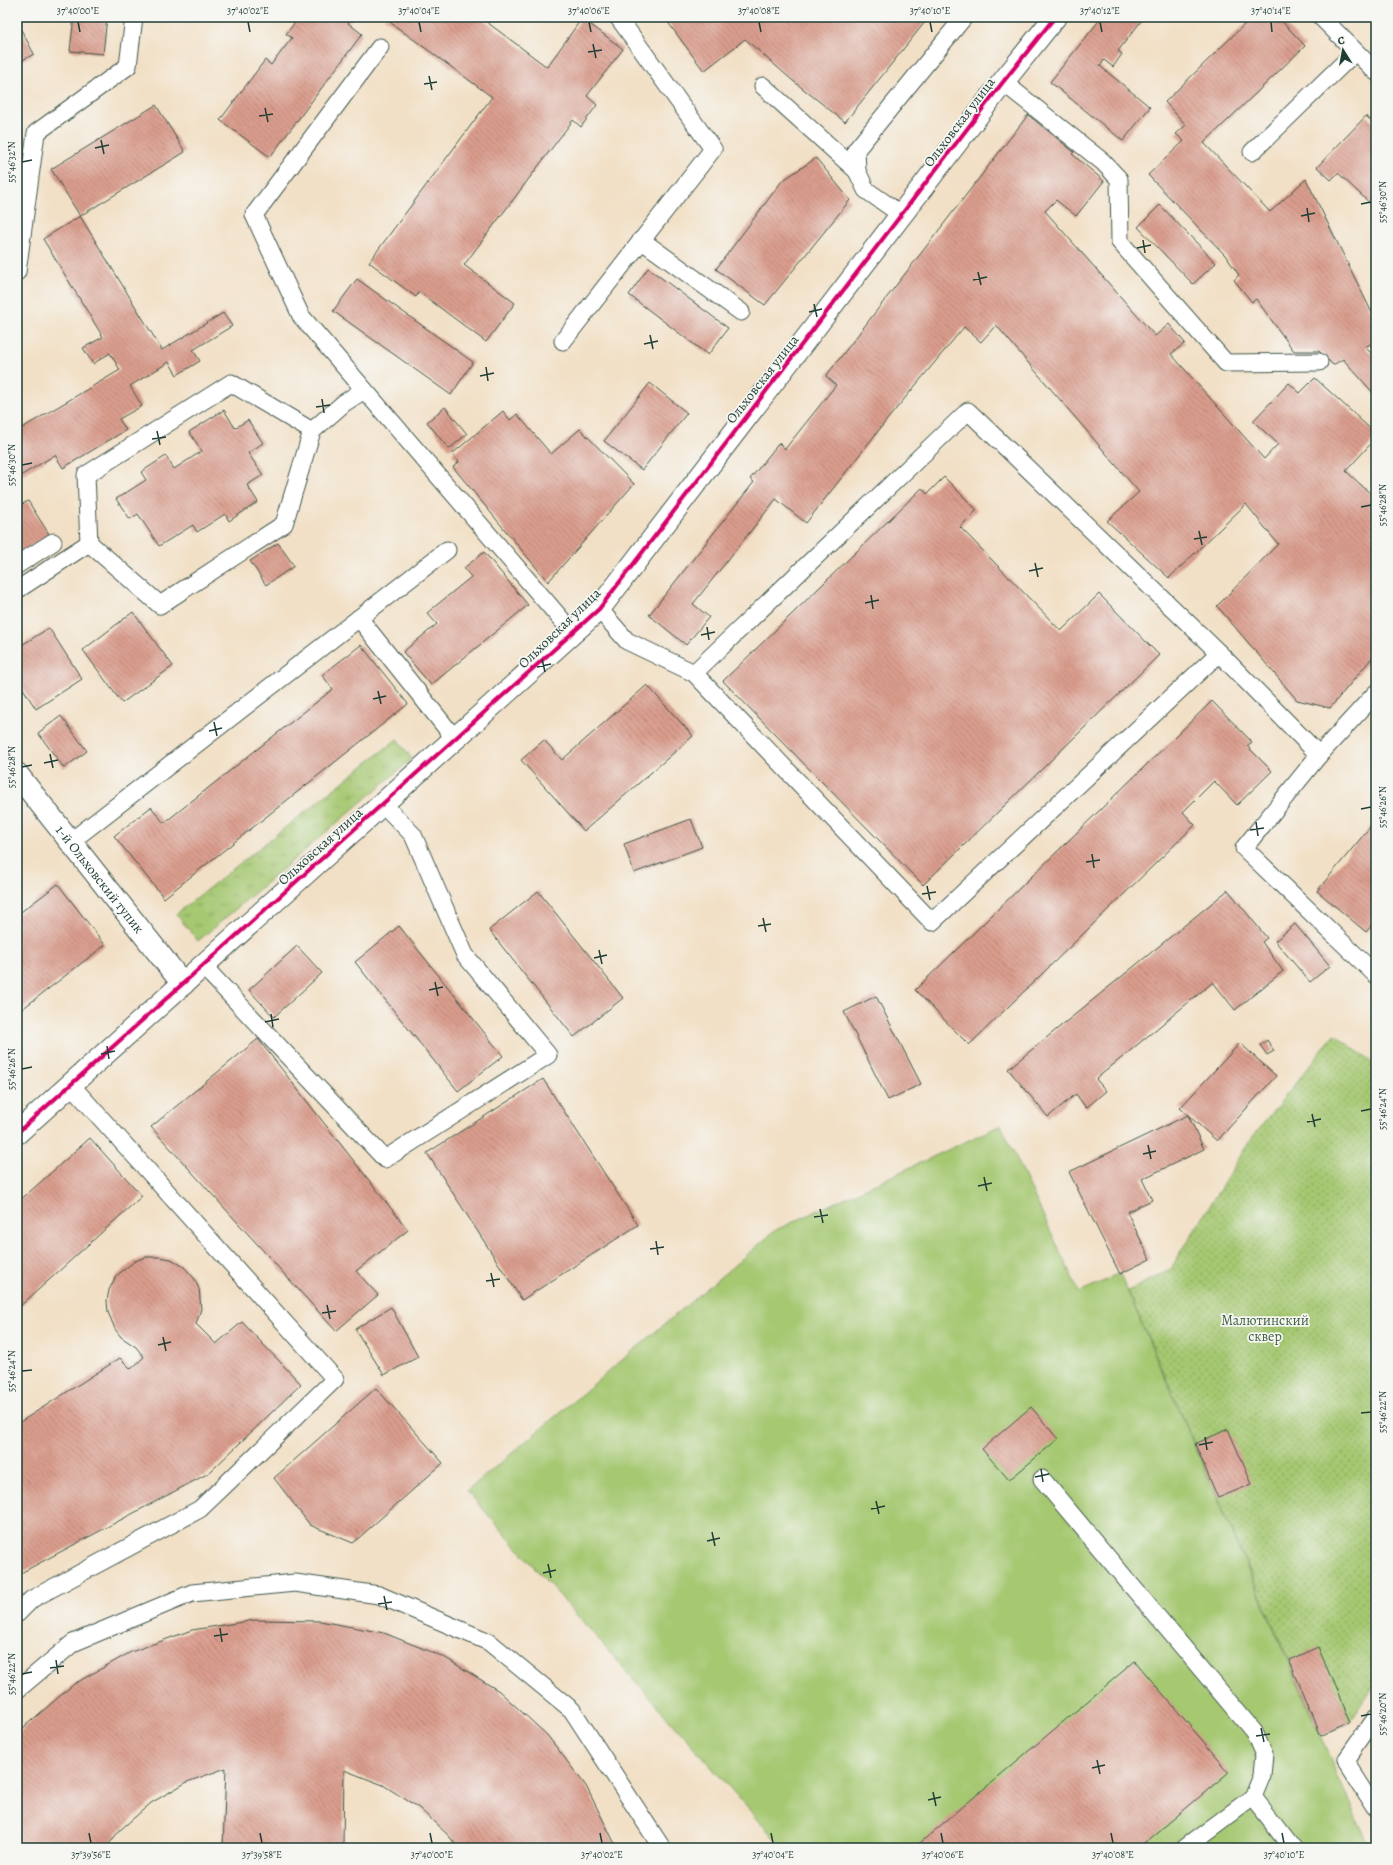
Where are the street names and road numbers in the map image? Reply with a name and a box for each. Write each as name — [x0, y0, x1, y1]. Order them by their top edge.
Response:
street label: Ольховская улица — [919, 73, 1000, 171]
street label: Ольховская улица — [722, 331, 803, 428]
street label: Ольховская улица — [514, 584, 605, 673]
street label: Ольховская улица — [274, 803, 367, 890]
street label: 1-й Ольховский тупик — [51, 821, 148, 937]

